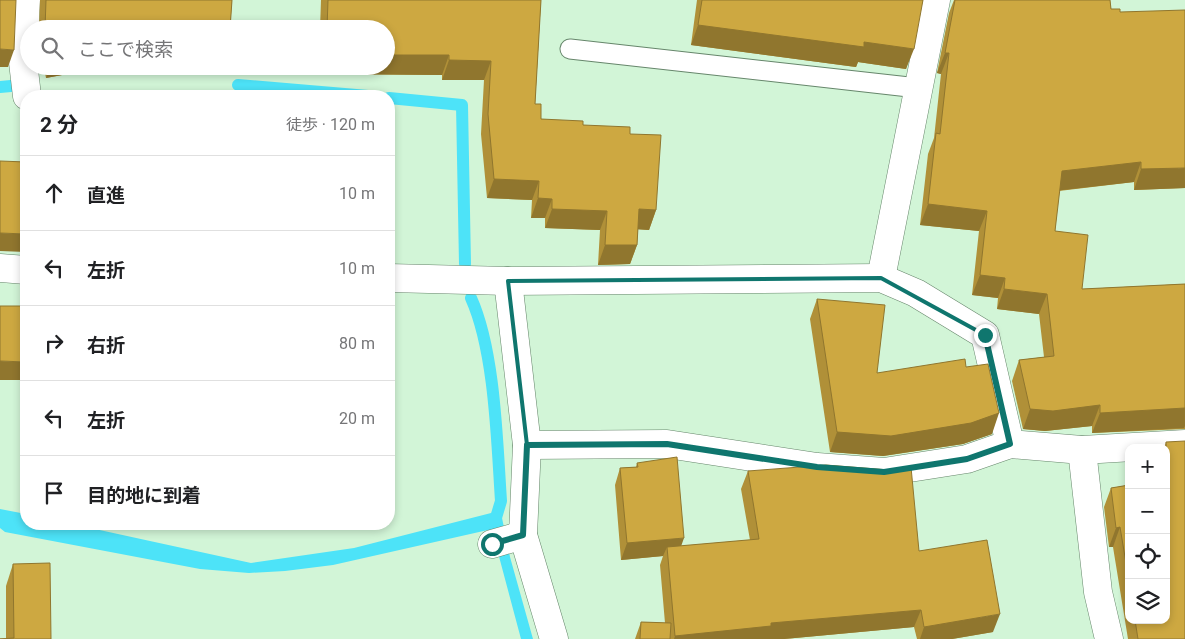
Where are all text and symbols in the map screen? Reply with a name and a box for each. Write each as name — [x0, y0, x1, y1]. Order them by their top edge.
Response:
search box — [20, 20, 395, 75]
icon: search — [38, 34, 66, 62]
text: ここで検索 — [78, 38, 173, 61]
text: 2 分 — [40, 113, 78, 137]
text: 徒歩 · 120 m — [286, 115, 375, 134]
icon: ahead — [40, 179, 68, 207]
text: 直進 — [87, 184, 125, 207]
text: 10 m — [339, 184, 375, 203]
icon: left — [40, 254, 68, 282]
text: 左折 — [87, 259, 125, 282]
text: 10 m — [339, 259, 375, 278]
route end — [974, 324, 997, 347]
icon: right — [40, 329, 68, 357]
text: 右折 — [87, 334, 125, 357]
text: 80 m — [339, 334, 375, 353]
icon: left — [40, 404, 68, 432]
text: 左折 — [87, 409, 125, 432]
text: 20 m — [339, 409, 375, 428]
map controls — [1125, 444, 1170, 624]
button: + — [1125, 444, 1170, 489]
icon: arrive — [40, 479, 68, 507]
text: 目的地に到着 — [87, 484, 201, 507]
button: − — [1125, 489, 1170, 534]
route start — [481, 533, 504, 556]
button: locate — [1125, 534, 1170, 579]
button: layers — [1125, 579, 1170, 624]

